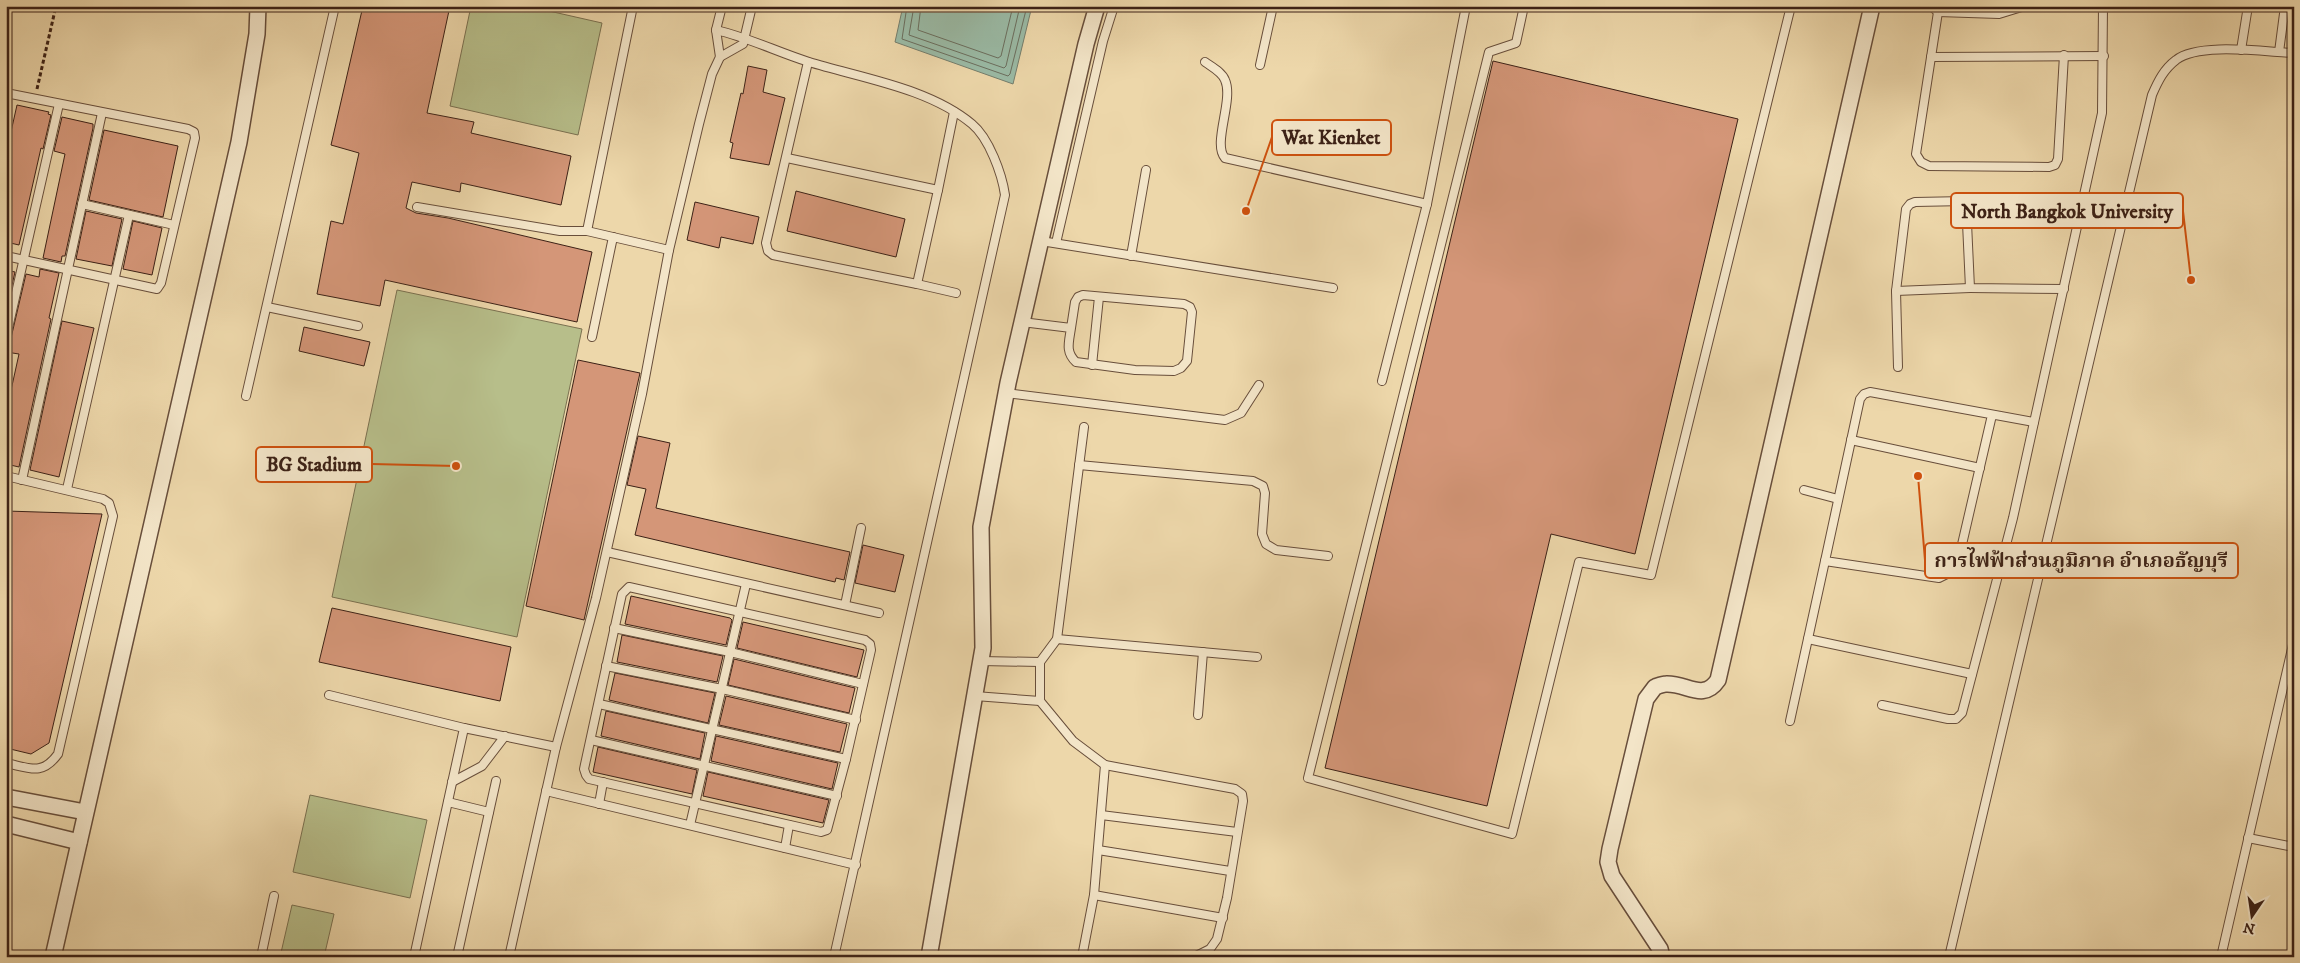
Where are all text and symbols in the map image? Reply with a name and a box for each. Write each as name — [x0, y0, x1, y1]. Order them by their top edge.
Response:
callout: Wat Kienket — [1272, 120, 1391, 155]
text: Wat Kienket — [1281, 126, 1381, 151]
callout: North Bangkok University — [1951, 193, 2183, 228]
text: North Bangkok University — [1961, 200, 2173, 225]
callout: BG Stadium — [256, 447, 372, 482]
text: BG Stadium — [266, 453, 362, 478]
callout: การไฟฟ้าส่วนภูมิภาค อำเภอธัญบุรี — [1925, 543, 2238, 578]
text: การไฟฟ้าส่วนภูมิภาค อำเภอธัญบุรี — [1934, 547, 2228, 574]
north arrow — [2228, 890, 2278, 940]
text: N — [2241, 918, 2257, 938]

